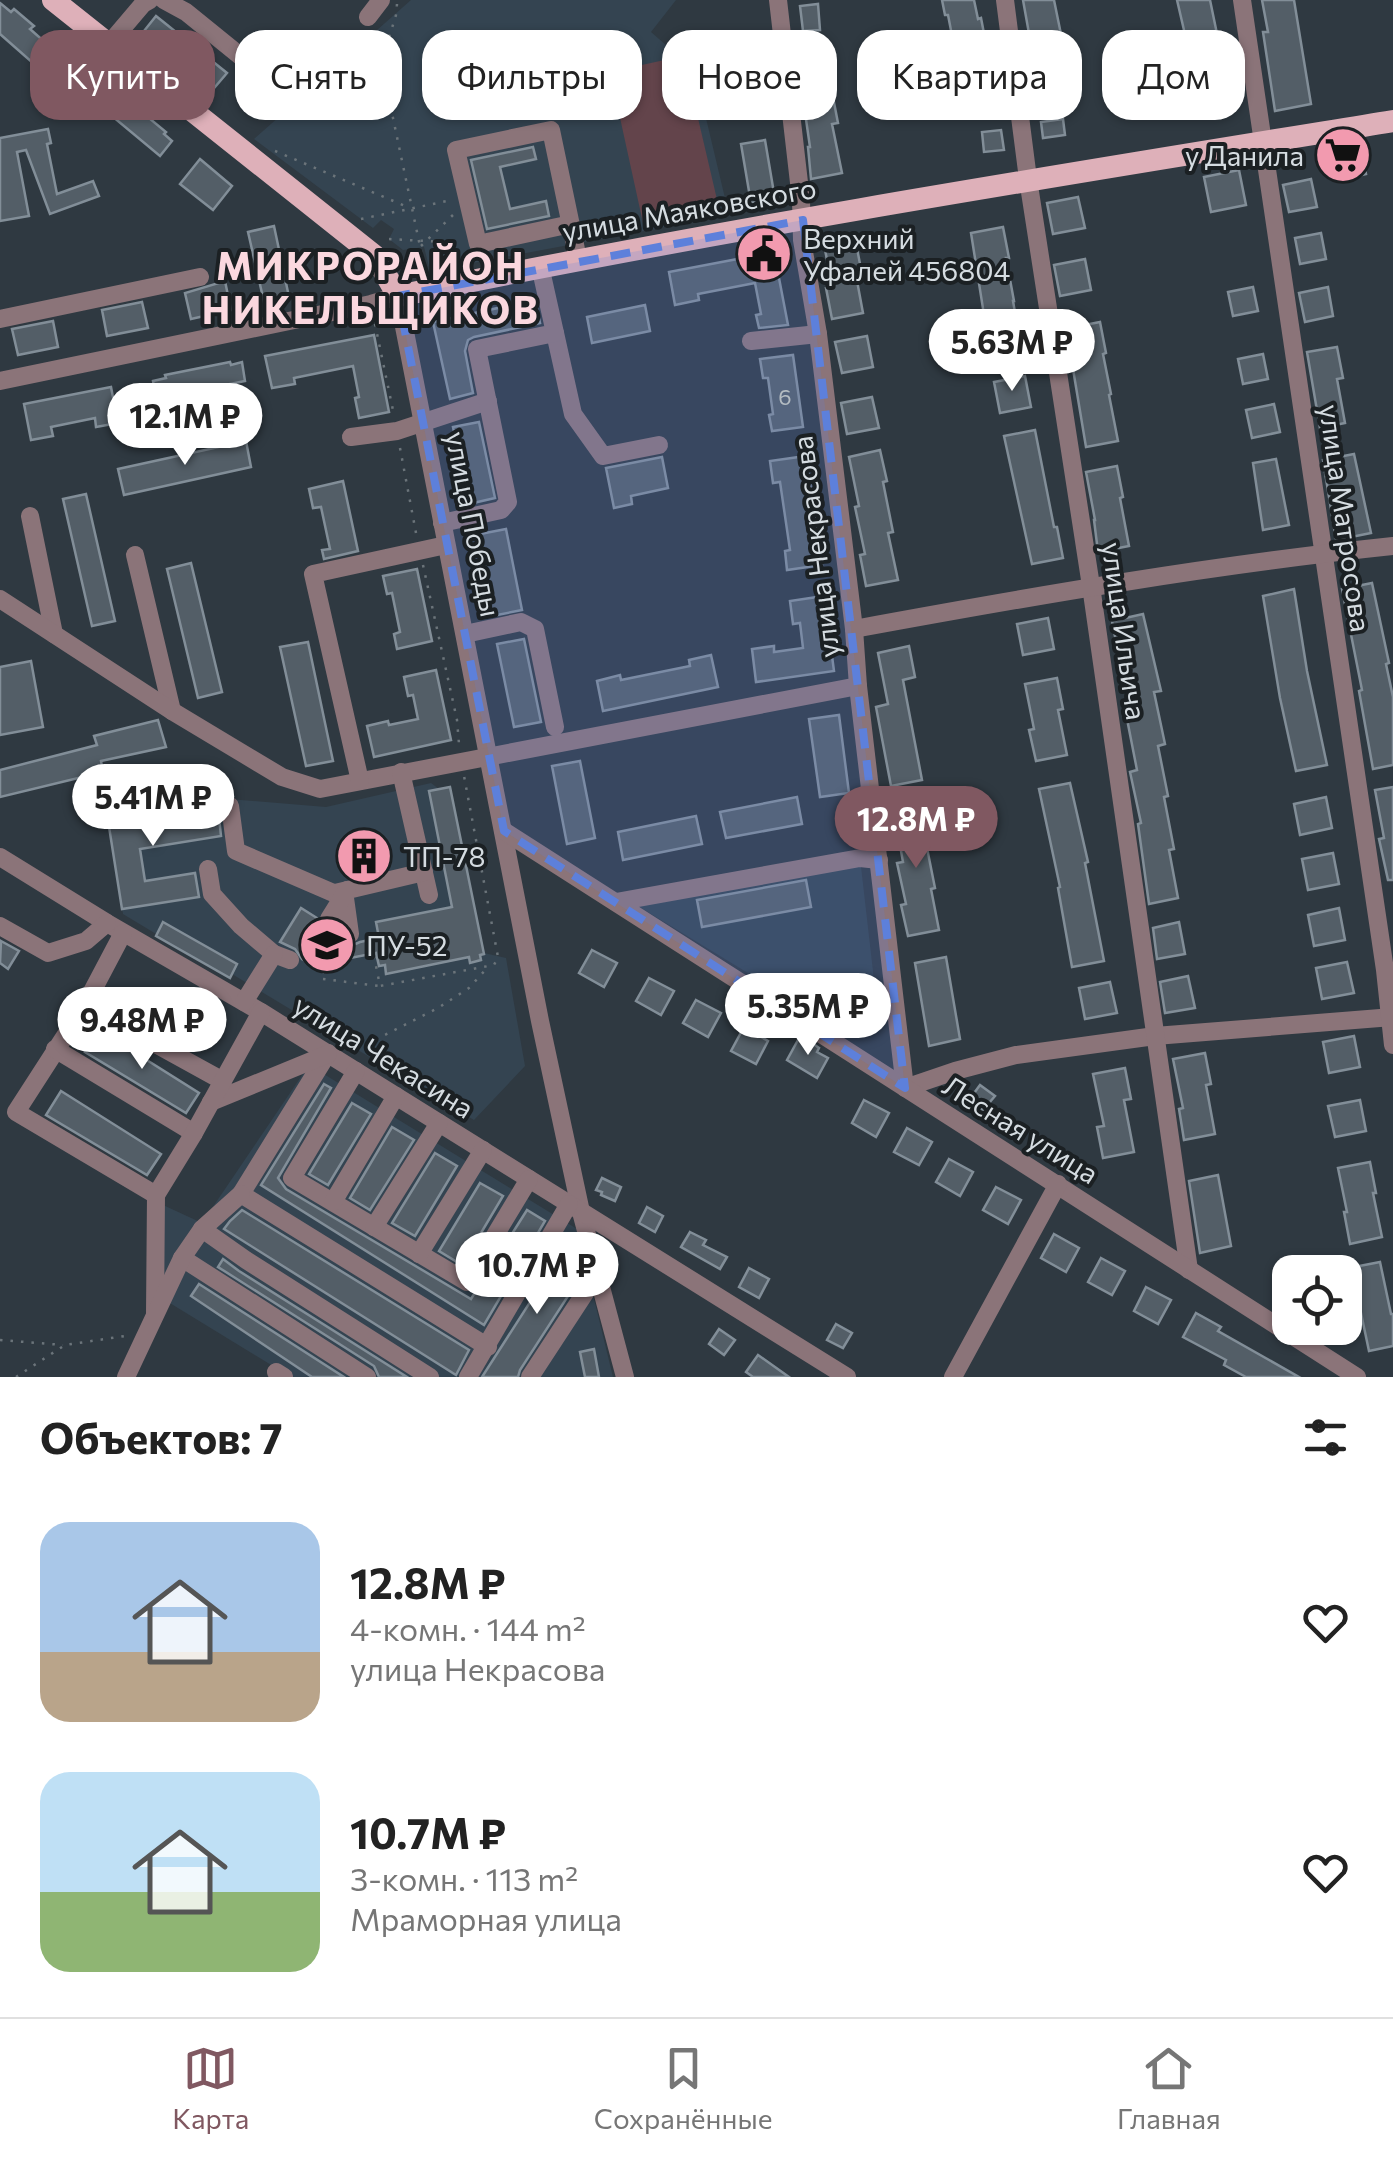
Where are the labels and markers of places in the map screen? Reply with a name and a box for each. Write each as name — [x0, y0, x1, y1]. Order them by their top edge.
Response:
supermarket icon: у Данила — [1313, 125, 1373, 185]
place label: у Данила — [1185, 138, 1304, 172]
place label: Верхний Уфалей 456804 — [803, 221, 1011, 287]
public building icon: Верхний Уфалей 456804 — [734, 224, 794, 284]
pin: 5.63M ₽ — [920, 309, 1104, 394]
pin: 12.1M ₽ — [93, 383, 277, 468]
pin: 5.41M ₽ — [61, 764, 245, 849]
pin: 12.8M ₽ — [824, 786, 1008, 871]
building icon: ТП-78 — [334, 826, 394, 886]
place label: ТП-78 — [403, 839, 485, 873]
school or university icon: ПУ-52 — [297, 915, 357, 975]
place label: ПУ-52 — [366, 928, 447, 962]
pin: 5.35M ₽ — [716, 973, 900, 1058]
pin: 9.48M ₽ — [50, 987, 234, 1072]
pin: 10.7M ₽ — [445, 1232, 629, 1317]

